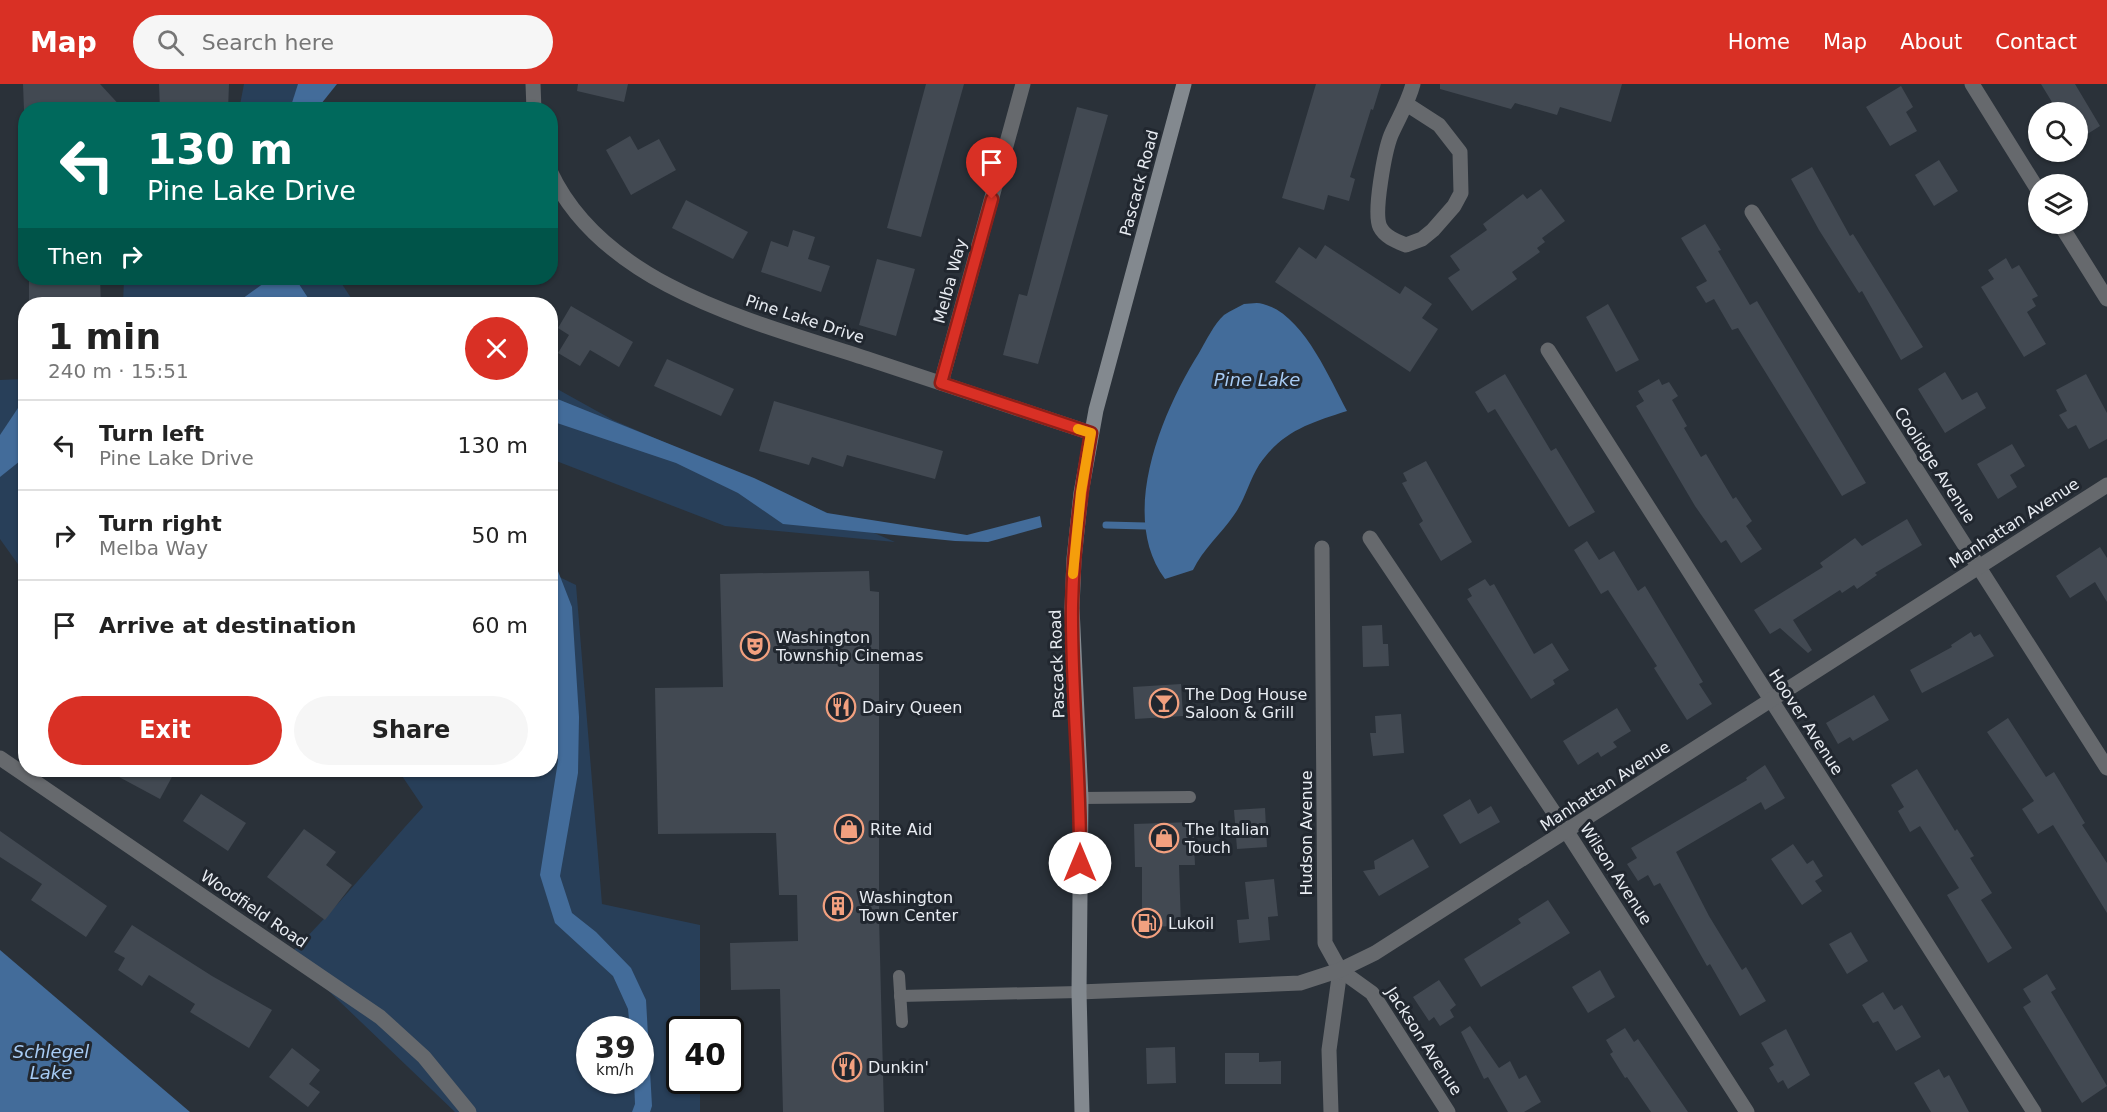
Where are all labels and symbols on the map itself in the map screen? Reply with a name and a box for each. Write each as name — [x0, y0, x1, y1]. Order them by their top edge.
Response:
street label: Pascack Road — [1116, 128, 1162, 238]
pin — [966, 137, 1017, 199]
street label: Melba Way — [930, 236, 970, 326]
street label: Pine Lake Drive — [743, 291, 867, 347]
water label: Pine Lake — [1214, 369, 1300, 390]
street label: Coolidge Avenue — [1890, 403, 1980, 527]
street label: Manhattan Avenue — [1946, 474, 2082, 572]
street label: Pascack Road — [1046, 609, 1068, 719]
place label: Washington Township Cinemas — [775, 628, 924, 665]
theatre icon: Washington Township Cinemas — [739, 630, 771, 662]
street label: Hoover Avenue — [1765, 666, 1847, 778]
place label: The Dog House Saloon & Grill — [1184, 685, 1307, 722]
bar icon: The Dog House Saloon & Grill — [1148, 687, 1180, 719]
restaurant icon: Dairy Queen — [825, 691, 857, 723]
place label: Dairy Queen — [862, 698, 962, 717]
street label: Manhattan Avenue — [1537, 737, 1673, 835]
street label: Hudson Avenue — [1297, 770, 1316, 896]
shop icon: Rite Aid — [833, 813, 865, 845]
place label: Rite Aid — [870, 820, 932, 839]
place label: The Italian Touch — [1184, 820, 1269, 857]
street label: Wilson Avenue — [1576, 820, 1656, 928]
shop icon: The Italian Touch — [1148, 822, 1180, 854]
position arrow — [1048, 831, 1112, 895]
street label: Woodfield Road — [197, 866, 311, 952]
place label: Washington Town Center — [858, 888, 958, 925]
building icon: Washington Town Center — [822, 890, 854, 922]
fuel station icon: Lukoil — [1131, 907, 1163, 939]
place label: Lukoil — [1168, 914, 1214, 933]
street label: Jackson Avenue — [1381, 982, 1466, 1099]
speed limit sign: 40 — [666, 1016, 744, 1094]
water label: Schlegel Lake — [13, 1041, 89, 1083]
restaurant icon: Dunkin' — [831, 1051, 863, 1083]
place label: Dunkin' — [868, 1058, 929, 1077]

